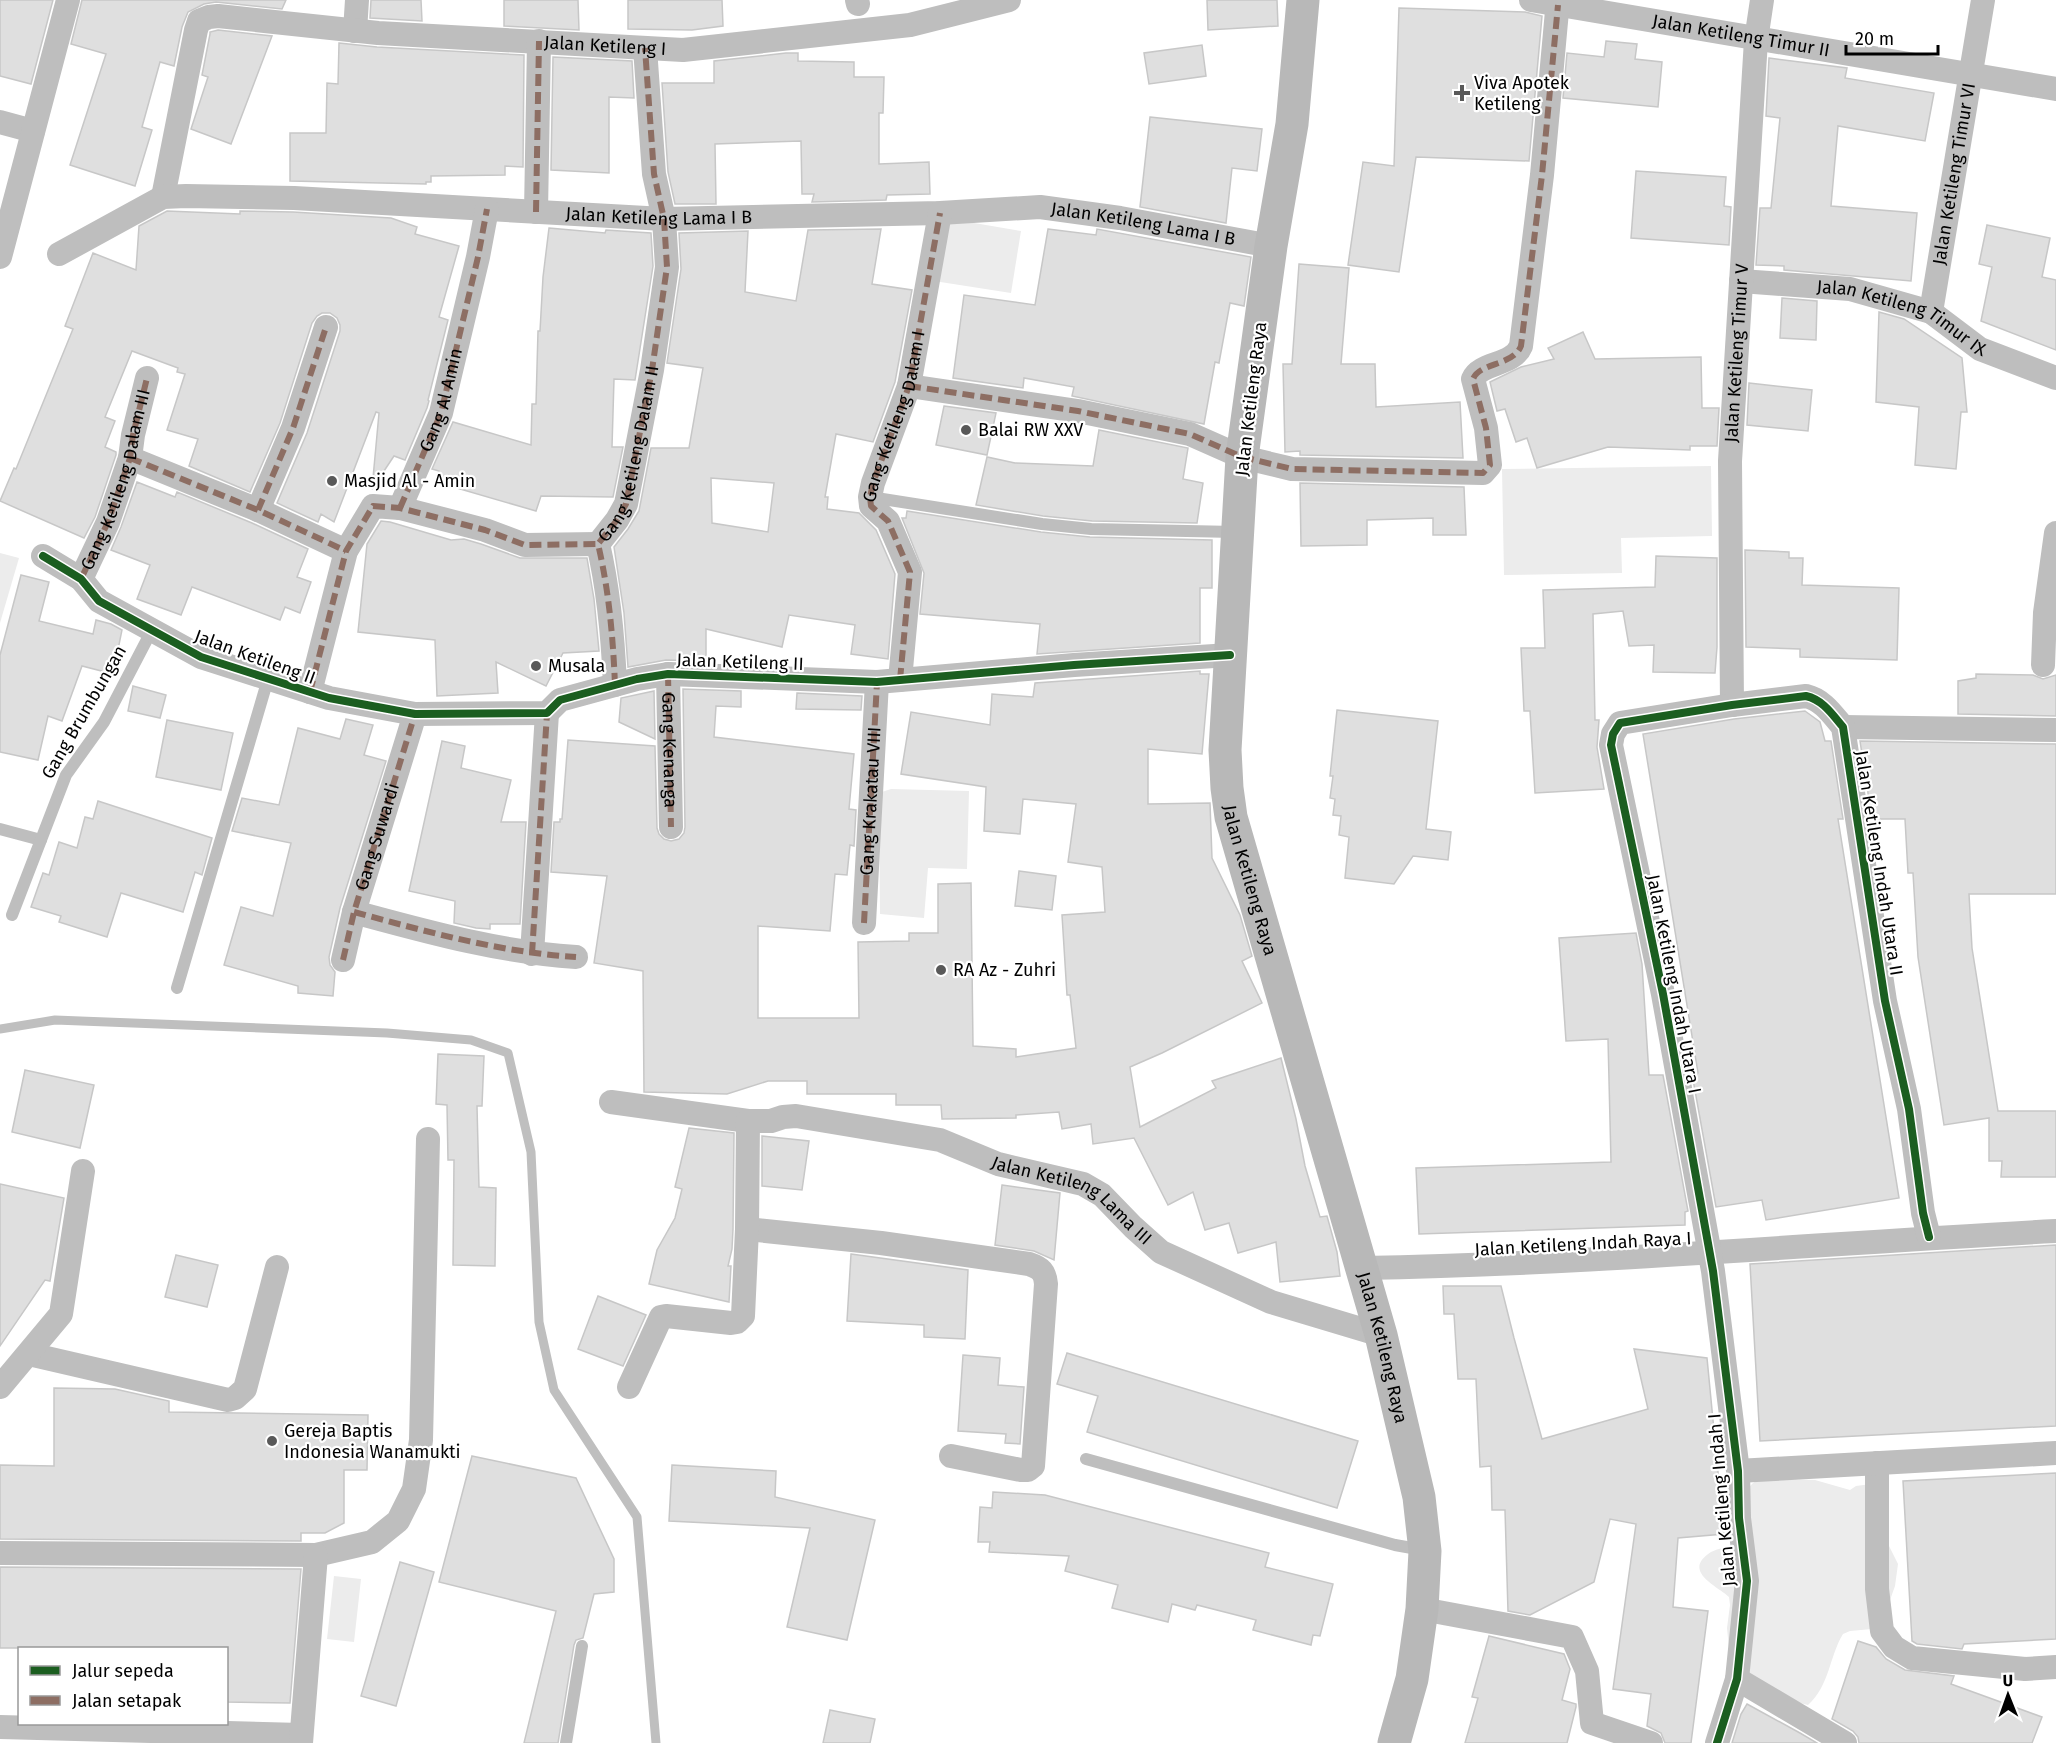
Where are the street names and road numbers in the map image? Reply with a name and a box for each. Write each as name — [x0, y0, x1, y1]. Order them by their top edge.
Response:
street label: Jalan Ketileng Timur II — [1651, 10, 1831, 61]
street label: Jalan Ketileng I — [544, 31, 667, 60]
street label: Jalan Ketileng Timur VI — [1928, 81, 1980, 267]
street label: Jalan Ketileng Lama I B — [1050, 198, 1237, 250]
street label: Jalan Ketileng Lama I B — [565, 202, 752, 230]
street label: Jalan Ketileng Timur V — [1720, 263, 1753, 443]
street label: Jalan Ketileng Timur IX — [1816, 276, 1989, 361]
street label: Jalan Ketileng Raya — [1231, 321, 1271, 477]
street label: Gang Ketileng Dalam I — [858, 329, 930, 504]
street label: Gang Al Amin — [415, 346, 467, 455]
street label: Gang Ketileng Dalam II — [593, 364, 664, 546]
street label: Gang Ketileng Dalam III — [76, 387, 155, 574]
street label: Jalan Ketileng II — [191, 625, 319, 689]
street label: Gang Brumbungan — [37, 641, 131, 783]
street label: Jalan Ketileng II — [676, 649, 804, 675]
street label: Gang Kenanga — [657, 692, 682, 808]
street label: Gang Krakatau VIII — [856, 726, 886, 876]
street label: Jalan Ketileng Indah Utara II — [1850, 749, 1908, 977]
street label: Gang Suwardi — [350, 780, 404, 893]
street label: Jalan Ketileng Raya — [1218, 804, 1282, 958]
street label: Jalan Ketileng Indah Utara I — [1642, 873, 1706, 1095]
street label: Jalan Ketileng Lama III — [988, 1151, 1156, 1249]
street label: Jalan Ketileng Indah Raya I — [1474, 1227, 1692, 1261]
street label: Jalan Ketileng Raya — [1352, 1269, 1412, 1426]
street label: Jalan Ketileng Indah I — [1703, 1412, 1741, 1588]

